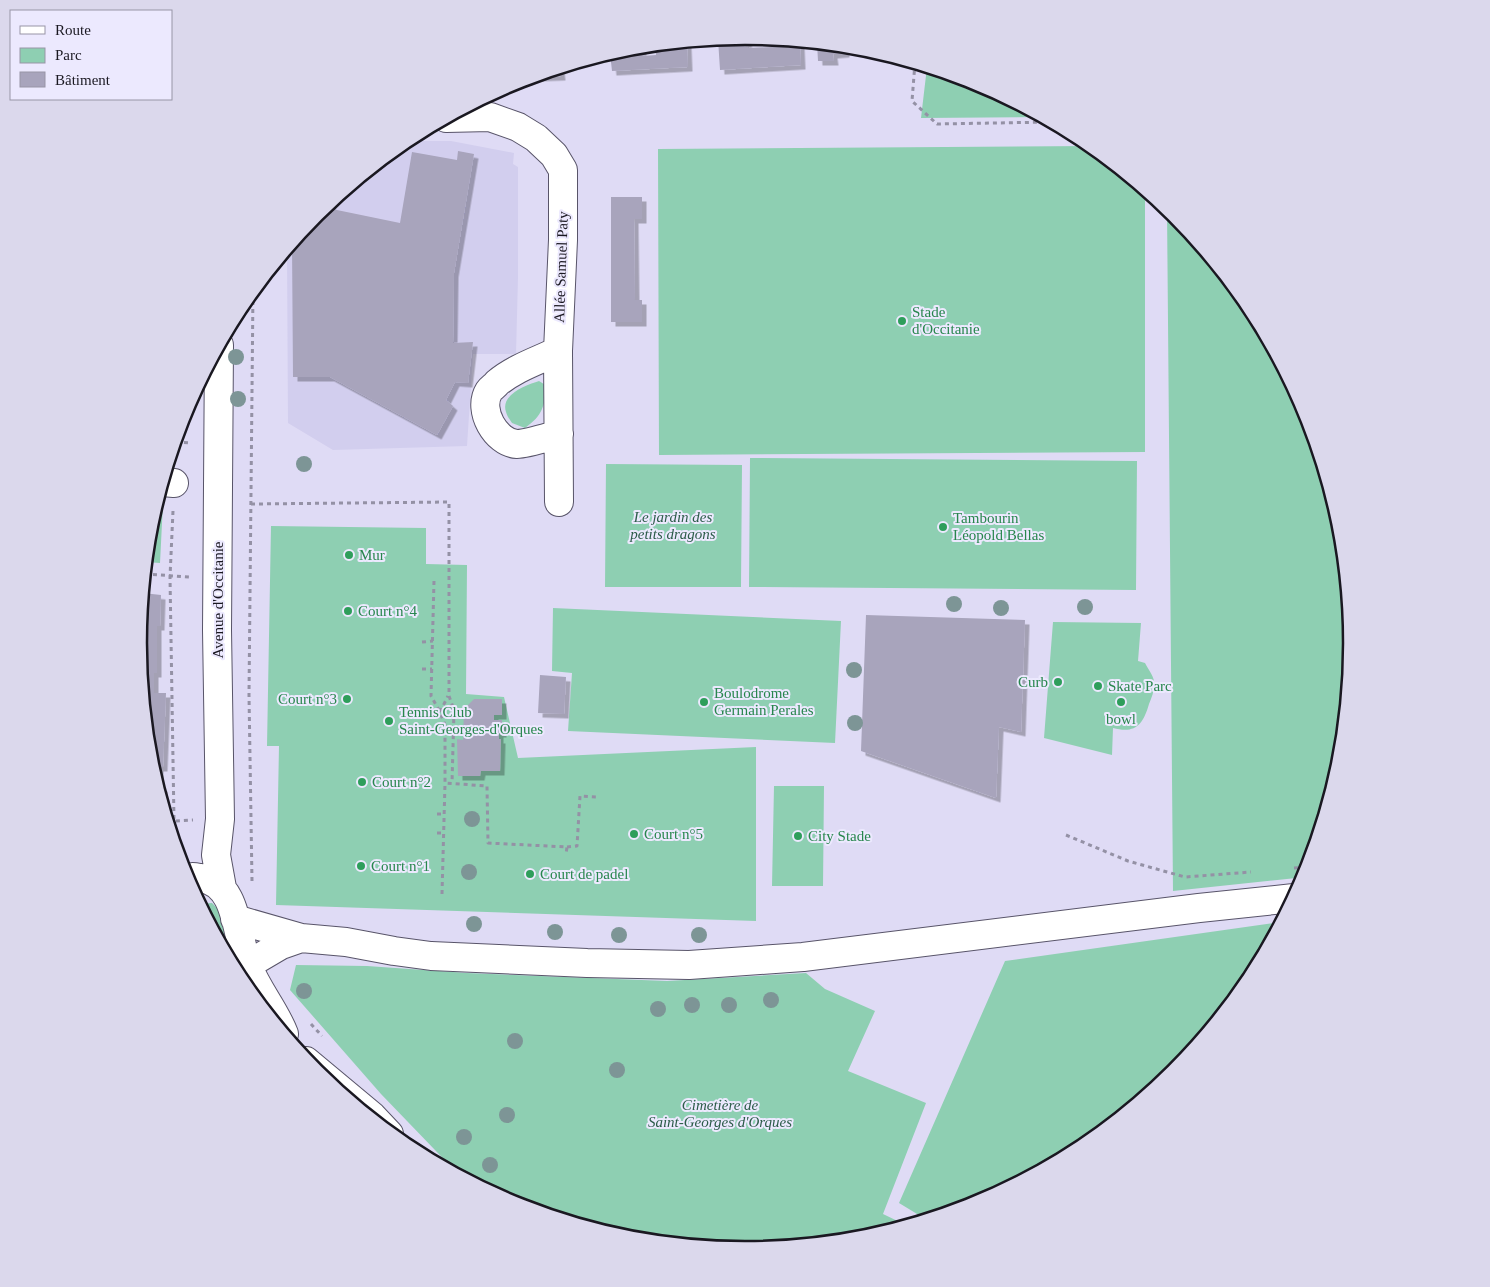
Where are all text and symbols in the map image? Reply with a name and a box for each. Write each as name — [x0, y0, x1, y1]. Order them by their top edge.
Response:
legend — [10, 10, 172, 100]
text: Route — [55, 22, 91, 38]
text: Parc — [55, 47, 82, 63]
text: Bâtiment — [55, 72, 111, 88]
street label: Allée Samuel Paty — [551, 210, 571, 323]
place label: Stade d'Occitanie — [912, 304, 980, 337]
marker: Stade d'Occitanie — [896, 315, 908, 327]
park label: Le jardin des petits dragons — [629, 509, 716, 542]
place label: Tambourin Léopold Bellas — [953, 510, 1044, 543]
marker: Tambourin Léopold Bellas — [937, 521, 949, 533]
street label: Avenue d'Occitanie — [210, 541, 226, 658]
place label: Mur — [359, 547, 385, 563]
marker: Mur — [343, 549, 355, 561]
place label: Court n°4 — [358, 603, 417, 619]
marker: Court n°4 — [342, 605, 354, 617]
place label: Curb — [1018, 674, 1048, 690]
marker: Curb — [1052, 676, 1064, 688]
place label: Skate Parc — [1108, 678, 1172, 694]
marker: Skate Parc — [1092, 680, 1104, 692]
place label: Boulodrome Germain Perales — [714, 685, 814, 718]
place label: Court n°3 — [278, 691, 337, 707]
marker: Court n°3 — [341, 693, 353, 705]
marker: Boulodrome Germain Perales — [698, 696, 710, 708]
marker: bowl — [1115, 696, 1127, 708]
place label: Tennis Club Saint-Georges-d'Orques — [399, 704, 543, 737]
place label: bowl — [1106, 711, 1136, 727]
marker: Tennis Club Saint-Georges-d'Orques — [383, 715, 395, 727]
place label: Court n°2 — [372, 774, 431, 790]
marker: Court n°2 — [356, 776, 368, 788]
place label: Court n°5 — [644, 826, 703, 842]
marker: Court n°5 — [628, 828, 640, 840]
place label: City Stade — [808, 828, 871, 844]
marker: City Stade — [792, 830, 804, 842]
place label: Court n°1 — [371, 858, 430, 874]
marker: Court n°1 — [355, 860, 367, 872]
place label: Court de padel — [540, 866, 628, 882]
marker: Court de padel — [524, 868, 536, 880]
park label: Cimetière de Saint-Georges d'Orques — [648, 1097, 792, 1130]

